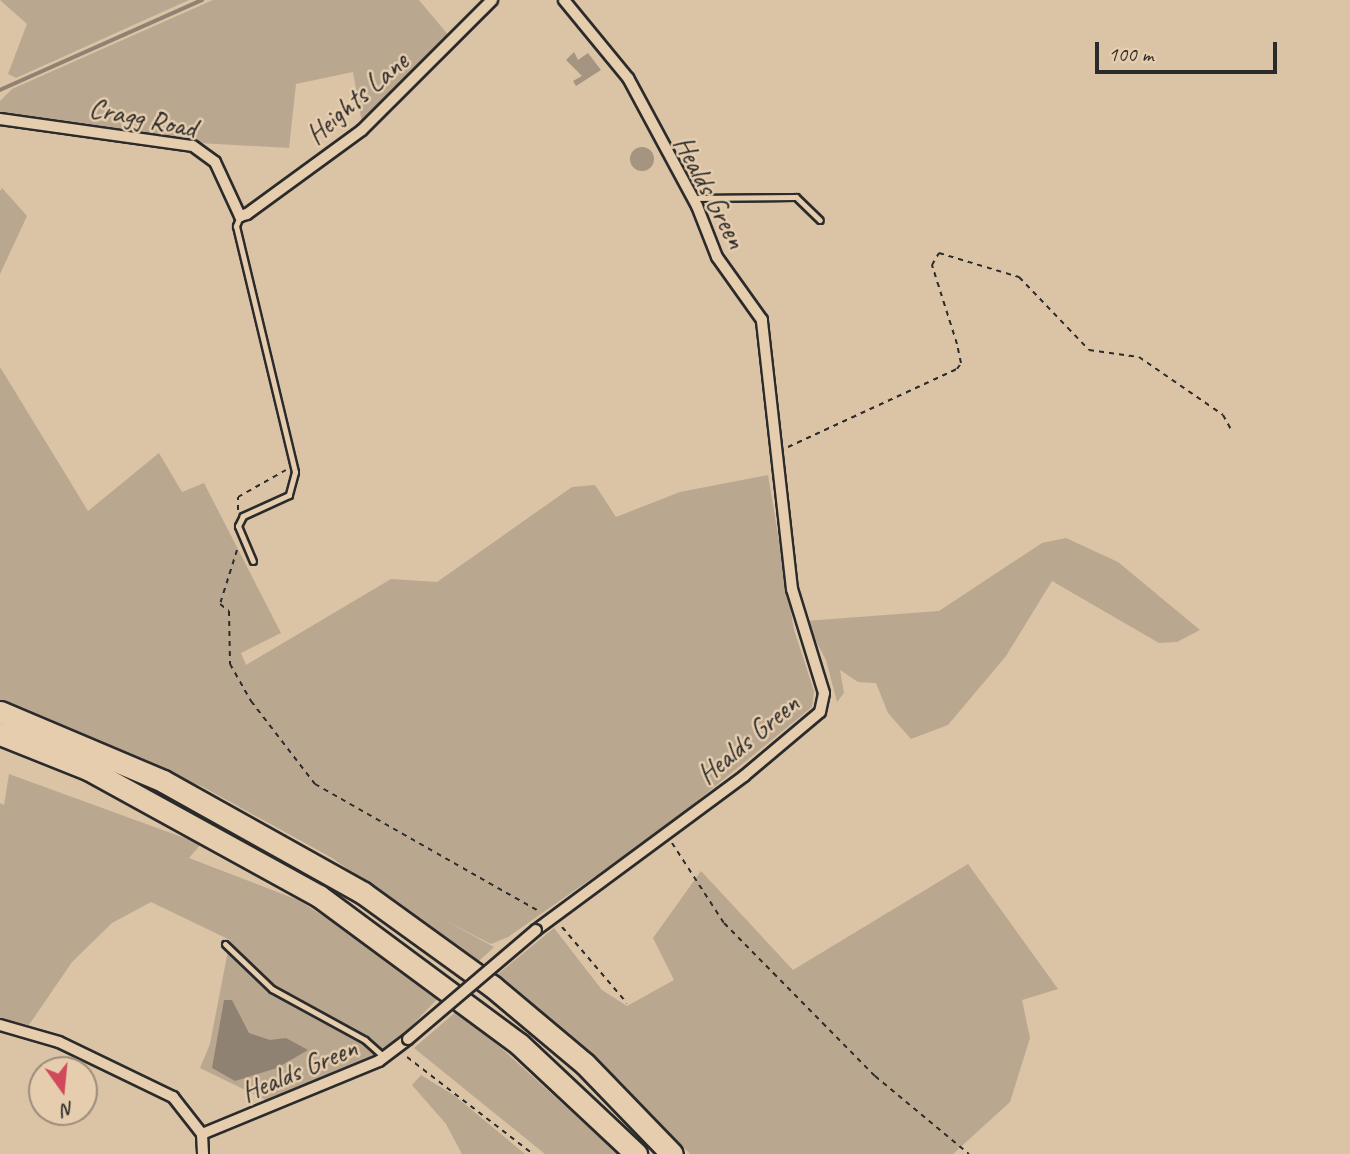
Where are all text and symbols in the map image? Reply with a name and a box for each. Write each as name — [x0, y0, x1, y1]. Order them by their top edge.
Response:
scale bar — [1098, 28, 1280, 72]
text: 100 m — [1108, 41, 1153, 67]
street label: Heights Lane — [299, 45, 415, 151]
street label: Cragg Road — [86, 90, 200, 146]
street label: Healds Green — [666, 130, 754, 254]
street label: Healds Green — [690, 687, 806, 791]
street label: Healds Green — [236, 1031, 362, 1109]
north arrow — [28, 1056, 98, 1126]
text: N — [59, 1096, 77, 1122]

